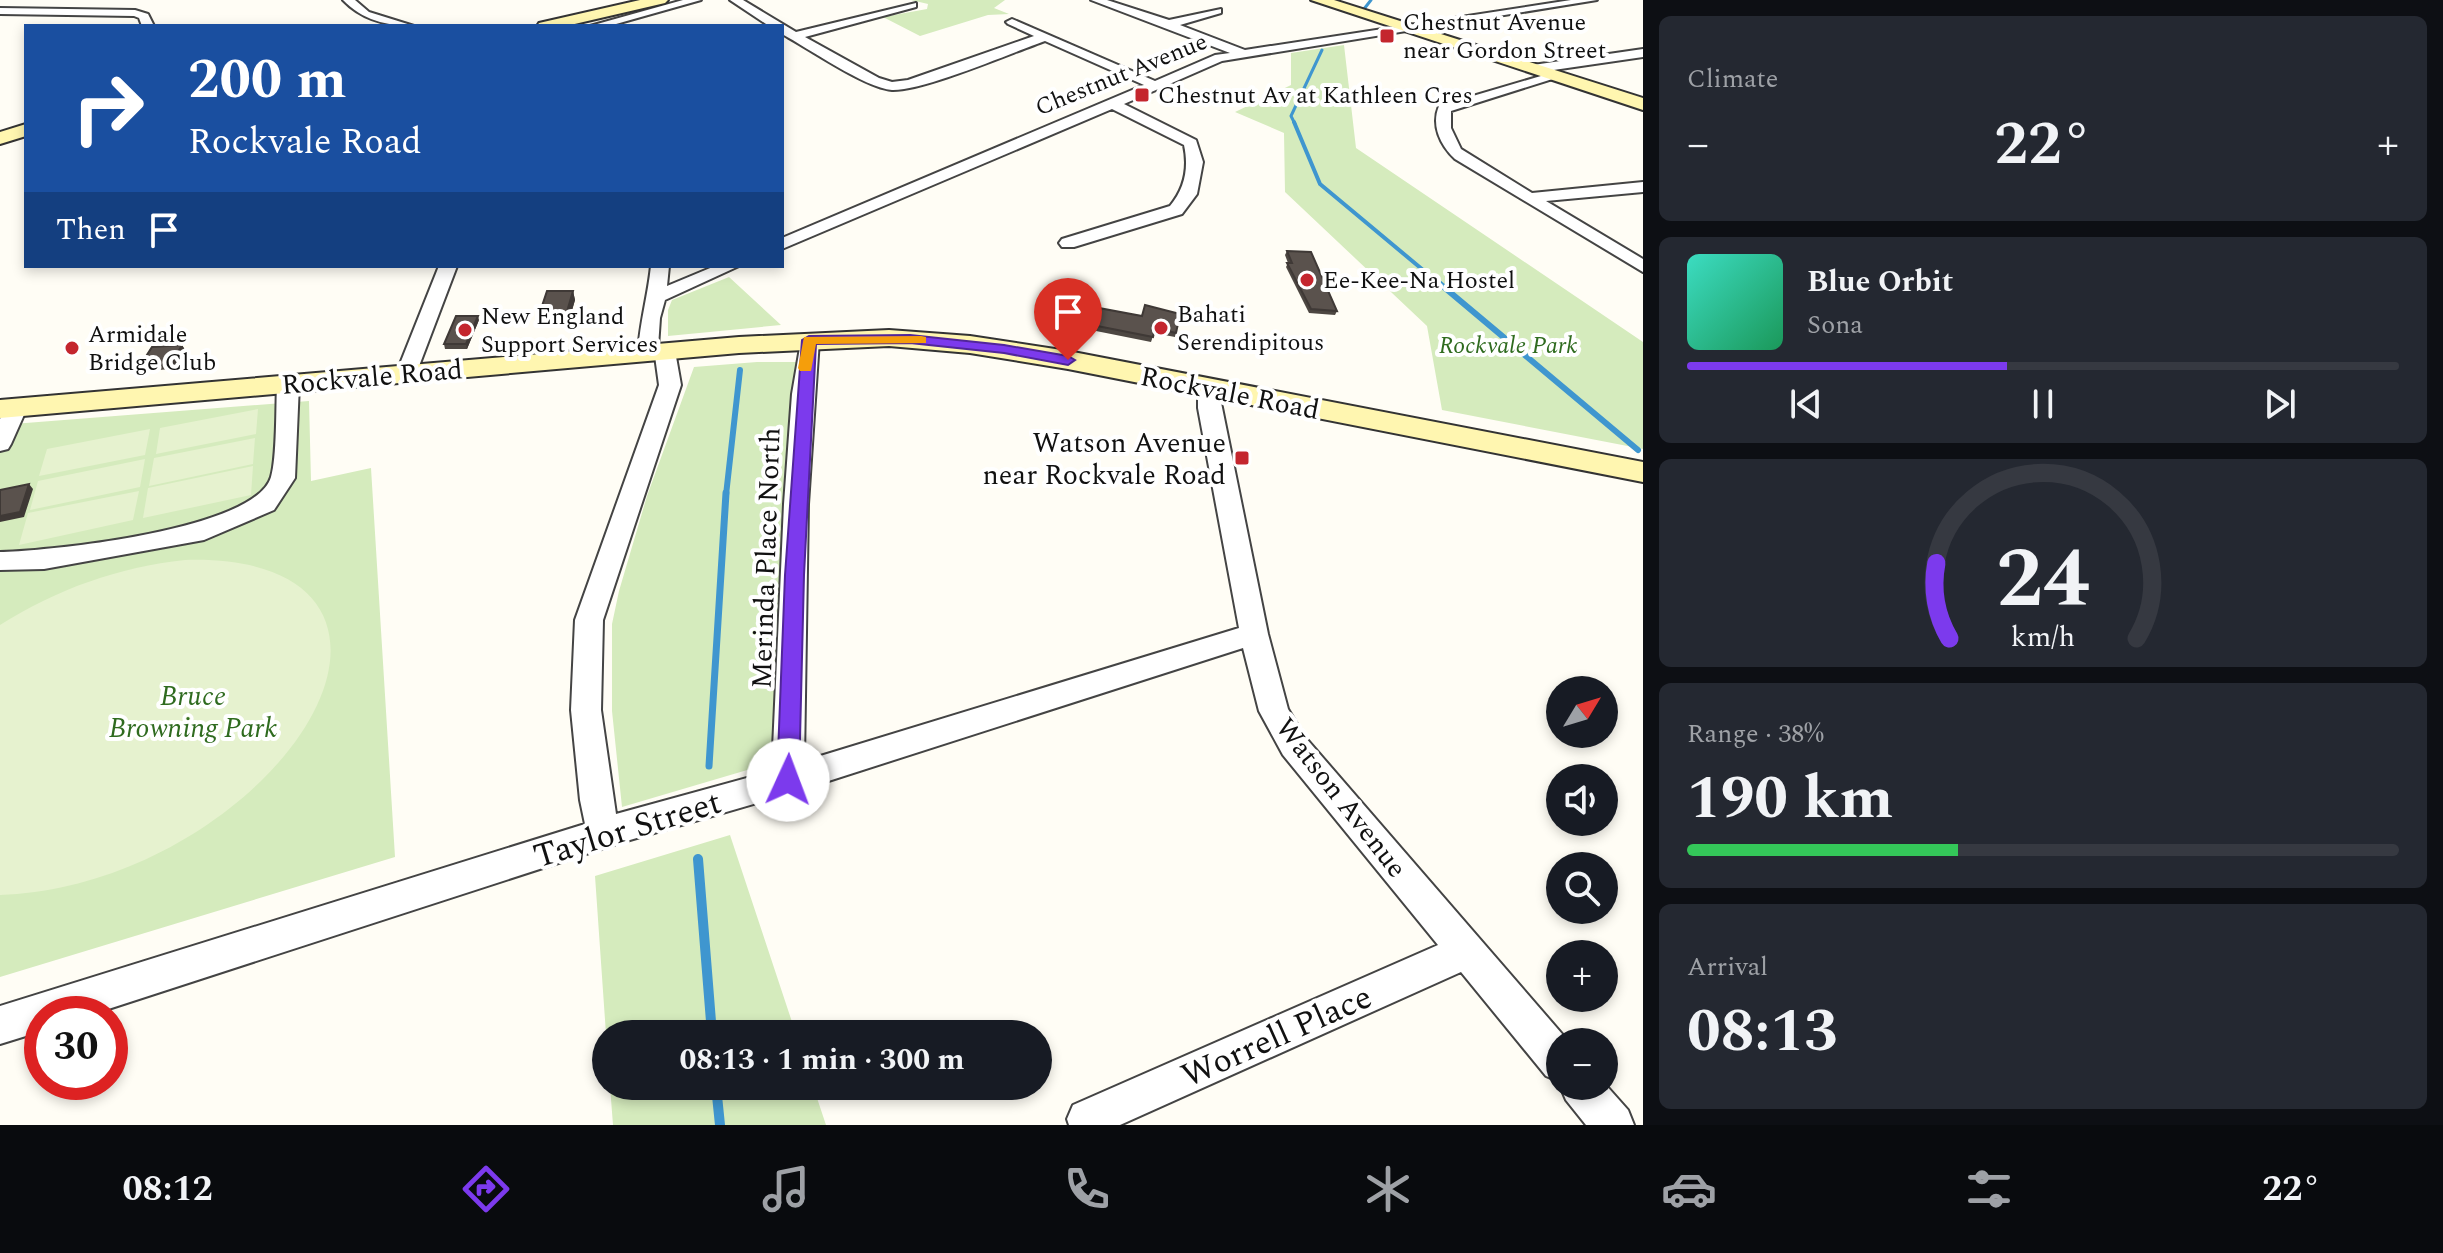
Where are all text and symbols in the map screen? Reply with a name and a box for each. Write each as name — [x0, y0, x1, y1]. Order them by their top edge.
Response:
place label: Chestnut Avenue near Gordon Street — [1403, 5, 1606, 69]
street label: Chestnut Avenue — [1030, 24, 1213, 126]
marker: Chestnut Avenue near Gordon Street — [1378, 27, 1396, 45]
text: 200 m — [188, 38, 347, 123]
icon: right — [56, 56, 160, 160]
text: Climate — [1687, 59, 1778, 99]
place label: Chestnut Av at Kathleen Cres — [1158, 78, 1473, 114]
marker: Chestnut Av at Kathleen Cres — [1133, 86, 1151, 104]
text: 22° — [1994, 99, 2092, 191]
text: − — [1687, 111, 1709, 178]
text: + — [2377, 111, 2399, 178]
text: Rockvale Road — [188, 115, 422, 170]
text: Then — [56, 207, 126, 253]
icon: arrive — [142, 208, 186, 252]
text: Blue Orbit — [1807, 259, 1953, 305]
place label: Ee-Kee-Na Hostel — [1323, 263, 1515, 299]
marker: Ee-Kee-Na Hostel — [1298, 271, 1316, 289]
pin — [1034, 278, 1102, 360]
icon: arrive — [1046, 290, 1090, 334]
place label: Bahati Serendipitous — [1177, 297, 1324, 361]
place label: New England Support Services — [481, 299, 658, 363]
text: Sona — [1807, 305, 1863, 345]
place label: Armidale Bridge Club — [88, 317, 216, 381]
marker: Bahati Serendipitous — [1152, 319, 1170, 337]
marker: New England Support Services — [456, 321, 474, 339]
park label: Rockvale Park — [1439, 328, 1577, 364]
marker: Armidale Bridge Club — [63, 339, 81, 357]
street label: Rockvale Road — [280, 348, 465, 407]
street label: Rockvale Road — [1136, 355, 1323, 432]
icon: previous — [1784, 382, 1828, 426]
icon: pause — [2021, 382, 2065, 426]
icon: next — [2258, 382, 2302, 426]
place label: Watson Avenue near Rockvale Road — [983, 422, 1226, 497]
street label: Merinda Place North — [740, 427, 793, 689]
marker: Watson Avenue near Rockvale Road — [1233, 449, 1251, 467]
text: 24 — [1996, 516, 2090, 643]
text: km/h — [2011, 616, 2075, 659]
park label: Bruce Browning Park — [109, 675, 277, 750]
north arrow — [1546, 676, 1618, 748]
map controls — [1546, 676, 1618, 1100]
street label: Watson Avenue — [1264, 708, 1417, 887]
text: Range · 38% — [1687, 714, 1824, 754]
position arrow — [746, 738, 830, 822]
text: 190 km — [1687, 753, 1893, 845]
button: sound — [1546, 764, 1618, 836]
street label: Taylor Street — [527, 777, 728, 883]
button: search — [1546, 852, 1618, 924]
button: + — [1546, 940, 1618, 1012]
text: Arrival — [1687, 947, 1768, 987]
street label: Worrell Place — [1173, 972, 1381, 1102]
text: 08:13 — [1687, 986, 1838, 1078]
speed limit sign: 30 — [24, 996, 128, 1100]
button: − — [1546, 1028, 1618, 1100]
text: 08:13 · 1 min · 300 m — [679, 1037, 965, 1083]
icon: directions — [458, 1161, 514, 1217]
icon: music — [758, 1161, 814, 1217]
icon: phone — [1059, 1161, 1115, 1217]
icon: climate — [1360, 1161, 1416, 1217]
icon: car — [1661, 1161, 1717, 1217]
icon: filters — [1961, 1161, 2017, 1217]
text: 08:12 — [122, 1162, 213, 1217]
text: 22° — [2262, 1162, 2321, 1217]

